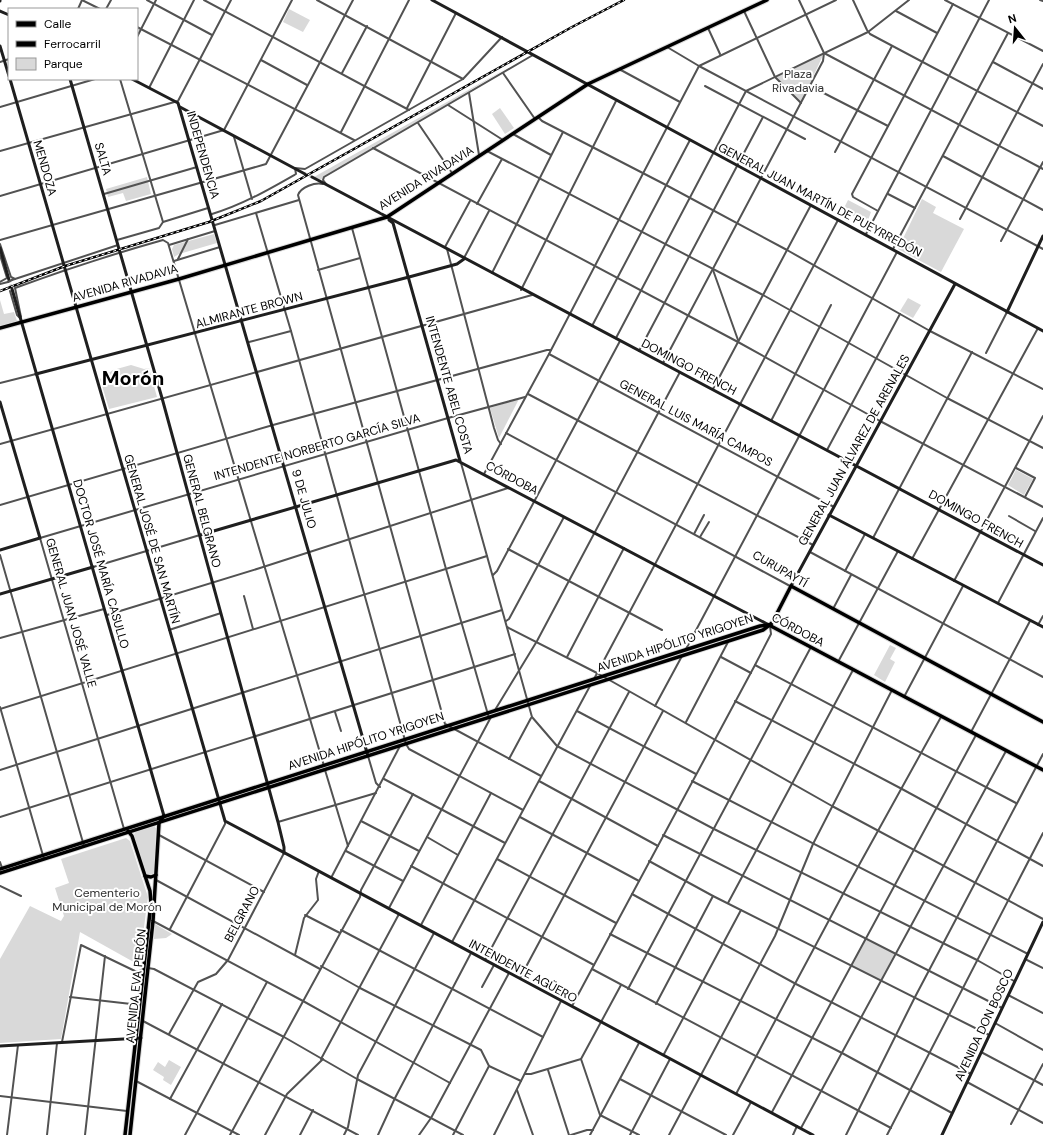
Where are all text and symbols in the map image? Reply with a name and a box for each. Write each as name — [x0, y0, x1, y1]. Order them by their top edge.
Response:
legend — [8, 8, 138, 80]
north arrow — [995, 8, 1035, 48]
text: N — [1006, 11, 1018, 26]
text: Calle — [44, 16, 71, 32]
text: Ferrocarril — [44, 36, 101, 52]
text: Parque — [44, 56, 83, 72]
park label: Plaza Rivadavia — [772, 66, 824, 96]
street label: INDEPENDENCIA — [183, 109, 223, 201]
street label: MENDOZA — [29, 138, 61, 198]
street label: GENERAL JUAN MARTÍN DE PUEYRREDÓN — [715, 139, 925, 261]
street label: SALTA — [91, 141, 115, 177]
street label: AVENIDA RIVADAVIA — [375, 142, 477, 214]
street label: AVENIDA RIVADAVIA — [70, 260, 180, 306]
street label: ALMIRANTE BROWN — [194, 288, 304, 332]
street label: INTENDENTE ABEL COSTA — [422, 314, 476, 456]
street label: DOMINGO FRENCH — [639, 335, 739, 399]
street label: GENERAL JUAN ÁLVAREZ DE ARENALES — [795, 352, 913, 548]
district label: Morón — [102, 365, 164, 391]
street label: GENERAL LUIS MARÍA CAMPOS — [617, 376, 775, 470]
street label: INTENDENTE NORBERTO GARCÍA SILVA — [212, 410, 422, 484]
street label: GENERAL JOSÉ DE SAN MARTÍN — [120, 452, 184, 626]
street label: GENERAL BELGRANO — [179, 452, 225, 570]
street label: CÓRDOBA — [483, 457, 541, 499]
street label: 9 DE JULIO — [288, 467, 320, 531]
street label: DOCTOR JOSÉ MARÍA CASULLO — [69, 477, 133, 651]
street label: DOMINGO FRENCH — [926, 486, 1026, 552]
street label: GENERAL JUAN JOSÉ VALLE — [42, 536, 100, 690]
street label: CURUPAYTÍ — [750, 547, 811, 591]
street label: CÓRDOBA — [769, 609, 827, 651]
street label: AVENIDA HIPÓLITO YRIGOYEN — [595, 610, 755, 676]
street label: AVENIDA HIPÓLITO YRIGOYEN — [286, 708, 446, 774]
street label: BELGRANO — [221, 883, 263, 945]
park label: Cementerio Municipal de Morón — [52, 885, 162, 915]
street label: AVENIDA EVA PERÓN — [122, 928, 150, 1044]
street label: INTENDENTE AGÜERO — [466, 936, 580, 1006]
street label: AVENIDA DON BOSCO — [951, 966, 1017, 1084]

